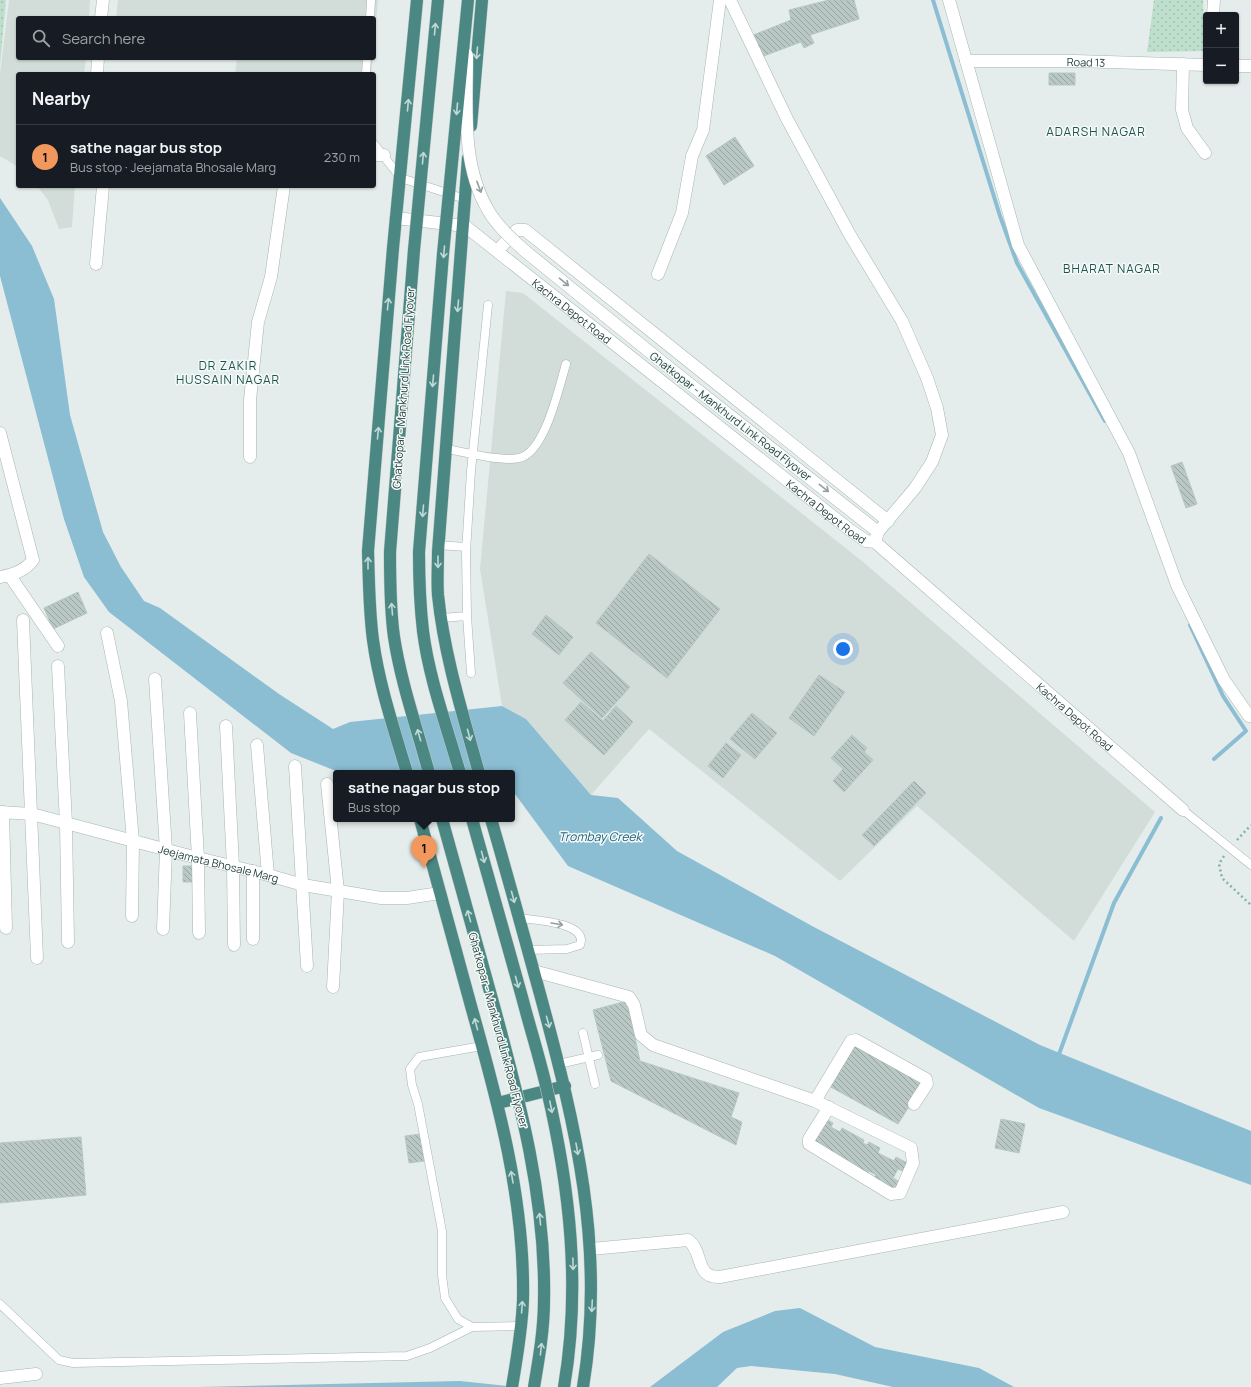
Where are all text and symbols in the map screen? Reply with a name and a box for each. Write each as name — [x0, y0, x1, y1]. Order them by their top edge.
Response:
map controls — [1203, 12, 1239, 84]
button: + — [1203, 12, 1239, 48]
search box — [16, 16, 376, 60]
one-way arrow — [432, 23, 439, 36]
icon: search — [30, 27, 52, 49]
text: Search here — [62, 28, 145, 49]
one-way arrow — [474, 46, 481, 59]
button: − — [1203, 48, 1239, 84]
street label: Road 13 — [1067, 53, 1106, 69]
text: Nearby — [32, 87, 90, 110]
one-way arrow — [404, 99, 411, 112]
one-way arrow — [454, 102, 461, 115]
district label: ADARSH NAGAR — [1046, 123, 1146, 140]
text: sathe nagar bus stop — [70, 137, 222, 158]
text: 1 — [42, 148, 48, 166]
text: 230 m — [324, 148, 360, 166]
one-way arrow — [419, 152, 427, 165]
text: Bus stop · Jeejamata Bhosale Marg — [70, 158, 276, 176]
one-way arrow — [475, 181, 483, 193]
one-way arrow — [440, 245, 447, 258]
district label: BHARAT NAGAR — [1063, 260, 1161, 277]
street label: Kachra Depot Road — [530, 275, 615, 346]
one-way arrow — [559, 278, 569, 287]
street label: Ghatkopar - Mankhurd Link Road Flyover — [388, 287, 418, 489]
one-way arrow — [385, 298, 392, 311]
one-way arrow — [454, 299, 461, 312]
street label: Ghatkopar - Mankhurd Link Road Flyover — [647, 348, 815, 484]
district label: DR ZAKIR HUSSAIN NAGAR — [176, 357, 280, 388]
one-way arrow — [430, 374, 437, 387]
one-way arrow — [375, 427, 382, 440]
street label: Kachra Depot Road — [784, 476, 869, 547]
one-way arrow — [819, 484, 830, 493]
one-way arrow — [419, 504, 427, 517]
one-way arrow — [434, 555, 442, 568]
one-way arrow — [364, 557, 372, 570]
one-way arrow — [388, 603, 395, 616]
your location — [833, 639, 853, 659]
street label: Kachra Depot Road — [1034, 679, 1117, 754]
one-way arrow — [465, 728, 473, 741]
one-way arrow — [415, 729, 422, 742]
popup — [333, 770, 515, 822]
text: sathe nagar bus stop — [348, 777, 500, 798]
text: Bus stop — [348, 798, 400, 816]
water label: Trombay Creek — [559, 828, 644, 845]
pin: 1 — [411, 835, 437, 868]
street label: Jeejamata Bhosale Marg — [157, 840, 281, 885]
one-way arrow — [480, 850, 487, 863]
one-way arrow — [510, 890, 517, 903]
one-way arrow — [465, 909, 472, 922]
one-way arrow — [550, 920, 563, 928]
street label: Ghatkopar - Mankhurd Link Road Flyover — [466, 931, 532, 1129]
one-way arrow — [514, 975, 522, 988]
one-way arrow — [545, 1016, 552, 1029]
one-way arrow — [472, 1017, 479, 1030]
one-way arrow — [547, 1101, 555, 1114]
one-way arrow — [573, 1142, 581, 1155]
one-way arrow — [508, 1171, 516, 1184]
one-way arrow — [537, 1213, 544, 1226]
one-way arrow — [569, 1257, 577, 1270]
one-way arrow — [588, 1299, 595, 1312]
one-way arrow — [519, 1301, 526, 1314]
one-way arrow — [537, 1342, 544, 1355]

